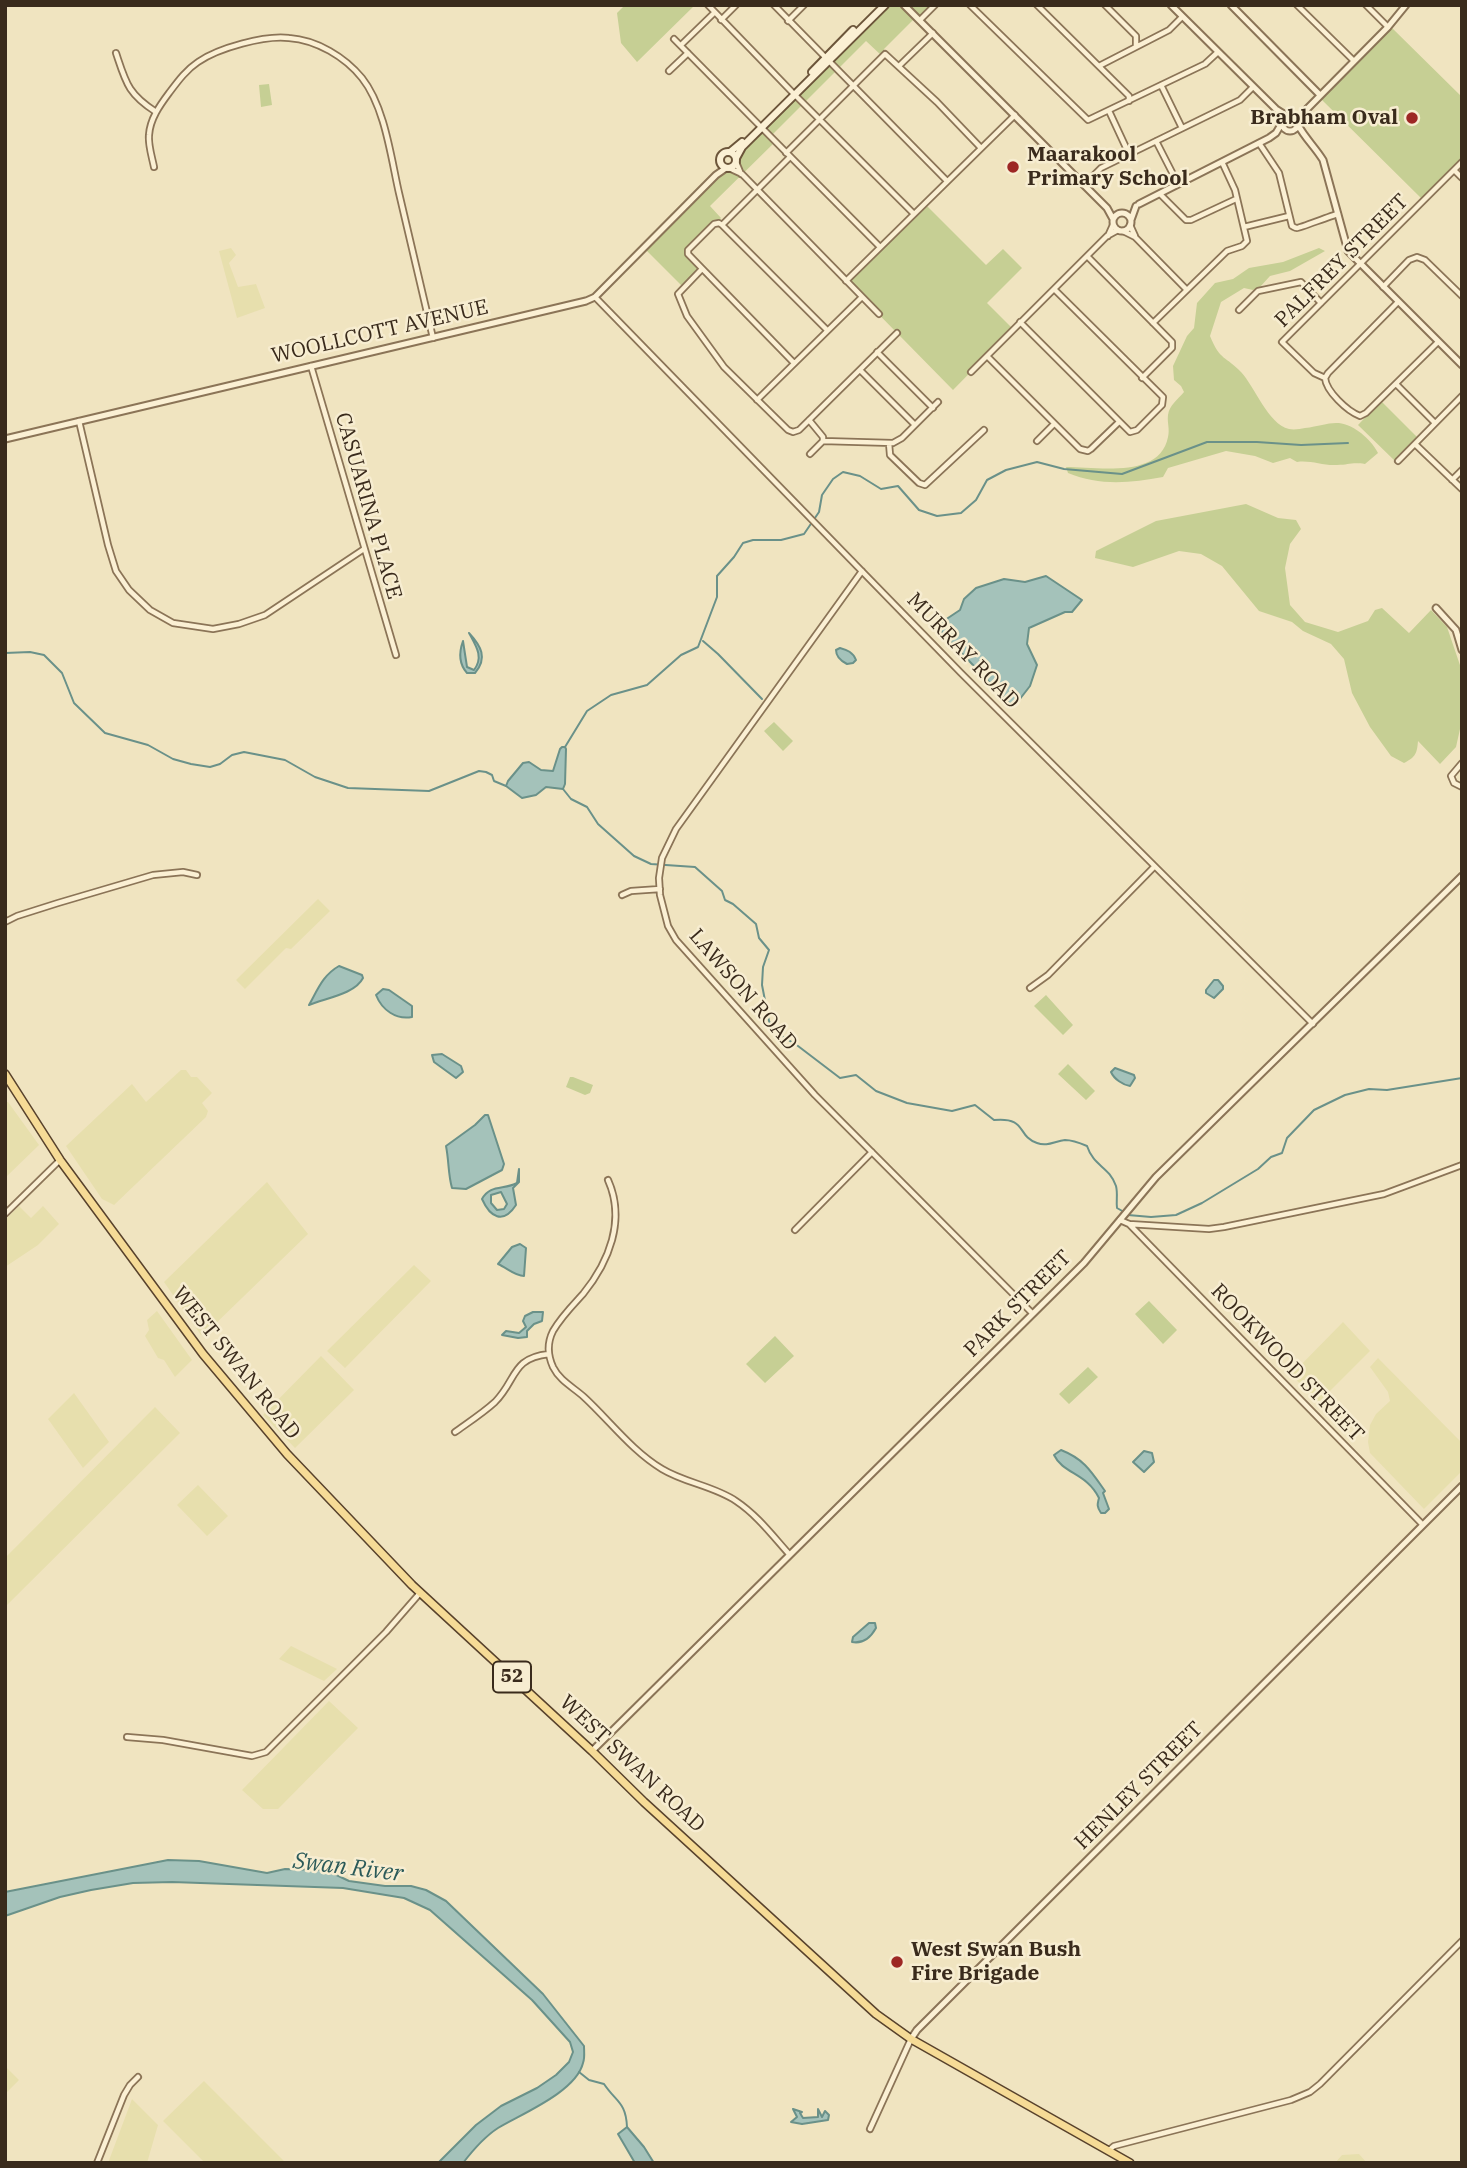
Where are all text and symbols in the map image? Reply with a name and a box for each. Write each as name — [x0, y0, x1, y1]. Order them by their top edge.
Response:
place label: Brabham Oval — [1250, 105, 1398, 131]
marker: Brabham Oval — [1404, 110, 1420, 126]
place label: Maarakool Primary School — [1027, 142, 1188, 192]
marker: Maarakool Primary School — [1005, 159, 1021, 175]
street label: PALFREY STREET — [1270, 189, 1414, 333]
street label: WOOLLCOTT AVENUE — [269, 295, 491, 369]
street label: CASUARINA PLACE — [329, 410, 407, 602]
street label: MURRAY ROAD — [901, 588, 1025, 714]
street label: LAWSON ROAD — [683, 924, 803, 1056]
street label: PARK STREET — [959, 1245, 1077, 1363]
street label: ROOKWOOD STREET — [1205, 1279, 1369, 1447]
street label: WEST SWAN ROAD — [167, 1281, 305, 1445]
road number: 52 — [493, 1662, 531, 1693]
street label: WEST SWAN ROAD — [554, 1690, 710, 1838]
street label: HENLEY STREET — [1070, 1717, 1208, 1855]
water label: Swan River — [291, 1848, 405, 1888]
place label: West Swan Bush Fire Brigade — [911, 1937, 1081, 1987]
marker: West Swan Bush Fire Brigade — [889, 1954, 905, 1970]

